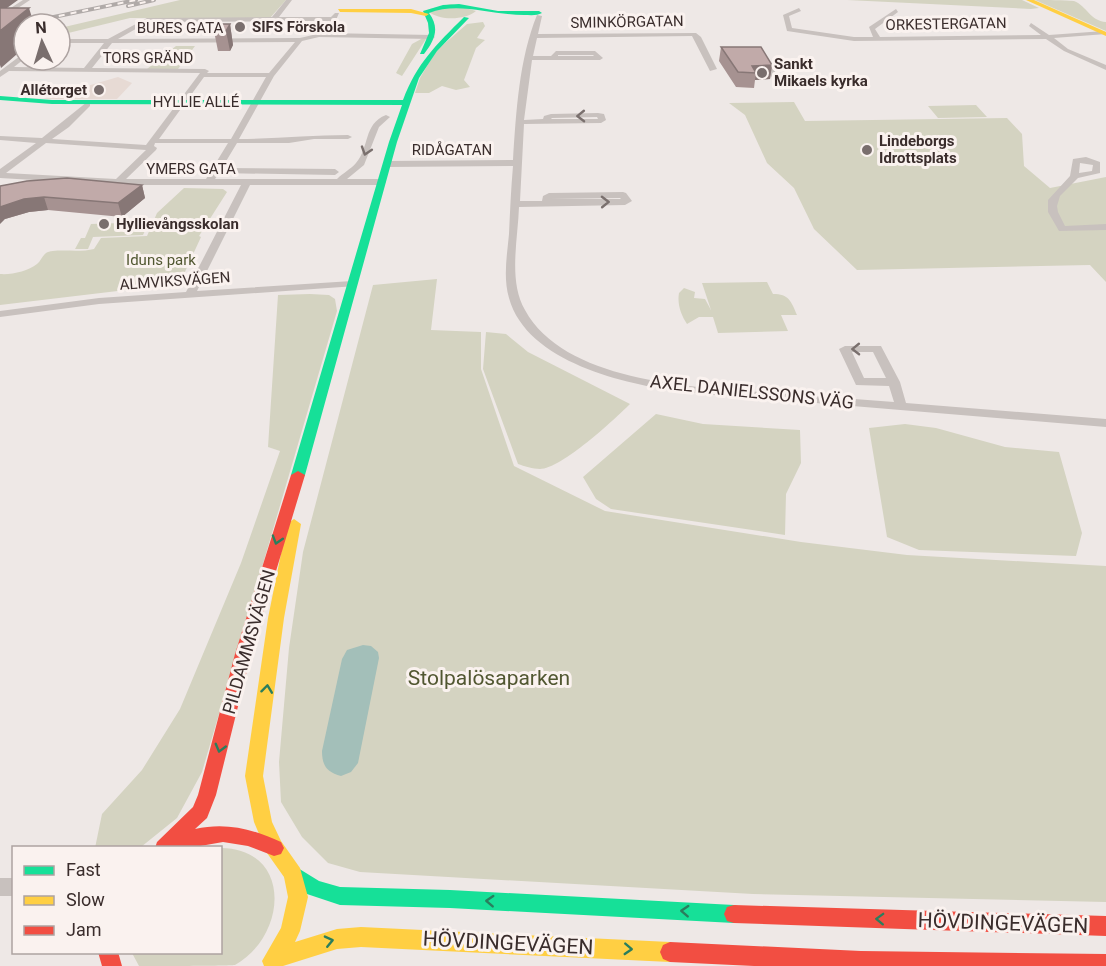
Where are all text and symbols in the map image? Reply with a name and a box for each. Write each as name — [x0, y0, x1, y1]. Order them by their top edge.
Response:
north arrow — [12, 12, 72, 72]
street label: SMINKÖRGATAN — [570, 12, 684, 32]
street label: ORKESTERGATAN — [885, 14, 1007, 34]
text: N — [35, 18, 47, 37]
place label: SIFS Förskola — [252, 18, 345, 36]
street label: BURES GATA — [137, 19, 224, 37]
marker: SIFS Förskola — [233, 20, 247, 34]
street label: TORS GRÄND — [103, 49, 193, 67]
place label: Sankt Mikaels kyrka — [774, 55, 868, 90]
marker: Sankt Mikaels kyrka — [755, 66, 769, 80]
place label: Allétorget — [20, 81, 87, 99]
marker: Allétorget — [92, 83, 106, 97]
street label: HYLLIE ALLÉ — [153, 93, 240, 111]
one-way arrow — [576, 110, 585, 122]
place label: Lindeborgs Idrottsplats — [879, 132, 957, 167]
street label: RIDÅGATAN — [412, 141, 492, 159]
marker: Lindeborgs Idrottsplats — [860, 143, 874, 157]
one-way arrow — [360, 145, 373, 156]
street label: YMERS GATA — [146, 160, 236, 178]
one-way arrow — [601, 196, 610, 209]
place label: Hyllievångsskolan — [116, 215, 239, 233]
marker: Hyllievångsskolan — [97, 217, 111, 231]
park label: Iduns park — [126, 251, 196, 269]
street label: ALMVIKSVÄGEN — [119, 268, 231, 294]
one-way arrow — [851, 343, 860, 355]
street label: AXEL DANIELSSONS VÄG — [649, 370, 855, 413]
one-way arrow — [272, 534, 284, 545]
street label: PILDAMMSVÄGEN — [218, 567, 279, 716]
park label: Stolpalösaparken — [408, 666, 570, 690]
one-way arrow — [260, 684, 272, 693]
one-way arrow — [214, 743, 227, 753]
legend — [12, 846, 222, 954]
text: Fast — [66, 859, 101, 880]
text: Slow — [66, 889, 105, 910]
one-way arrow — [486, 894, 495, 907]
one-way arrow — [680, 905, 689, 918]
street label: HÖVDINGEVÄGEN — [917, 908, 1089, 938]
one-way arrow — [875, 913, 884, 926]
text: Jam — [66, 919, 102, 940]
street label: HÖVDINGEVÄGEN — [422, 927, 594, 959]
one-way arrow — [323, 936, 333, 949]
one-way arrow — [623, 942, 632, 955]

